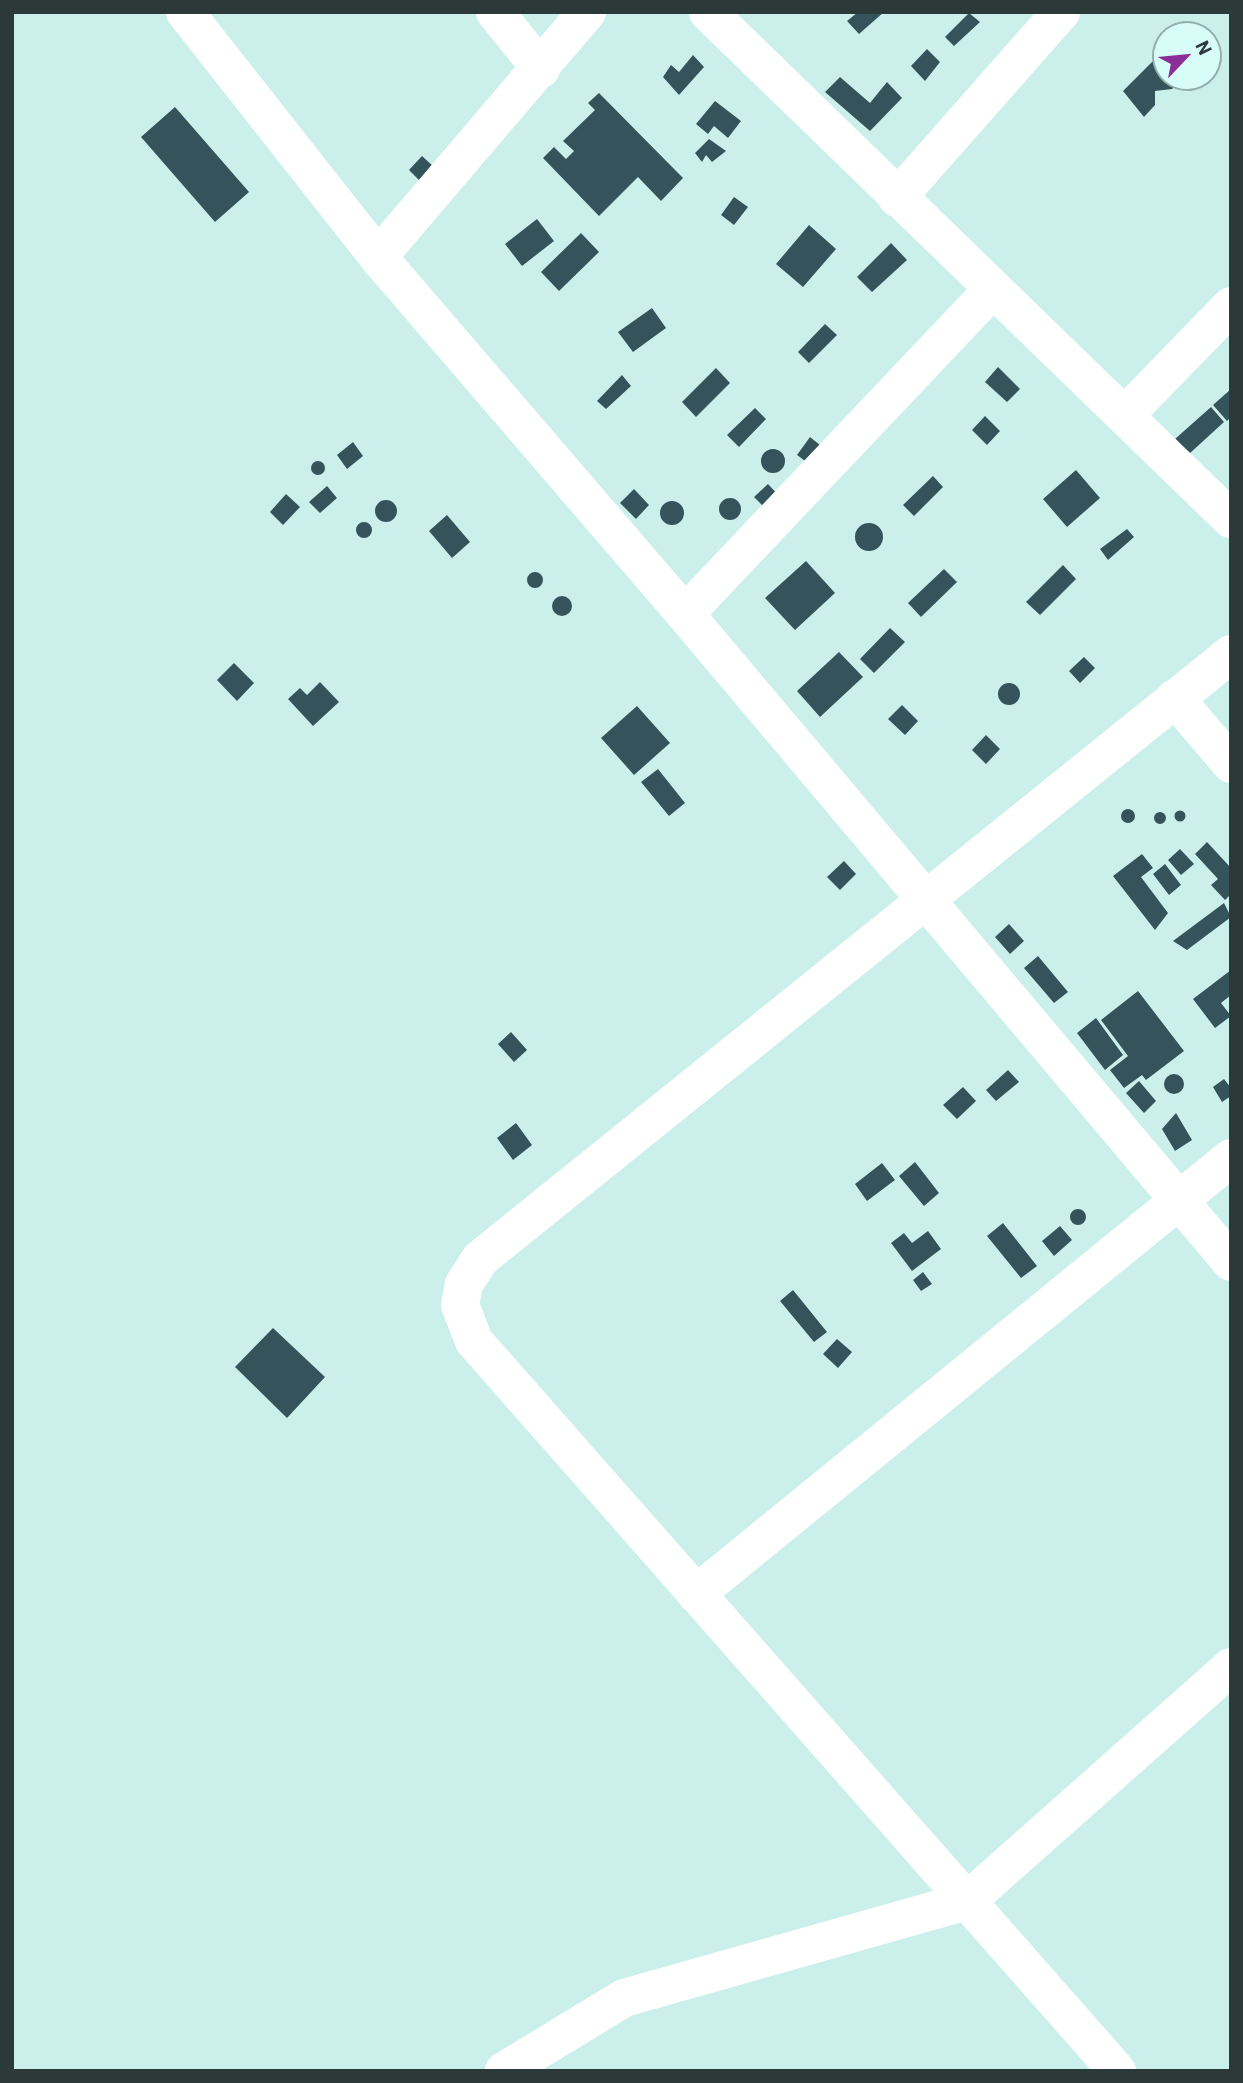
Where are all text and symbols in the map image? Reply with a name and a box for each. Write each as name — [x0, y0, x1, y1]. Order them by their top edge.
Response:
north arrow — [1152, 21, 1222, 91]
text: N — [1191, 37, 1218, 58]

